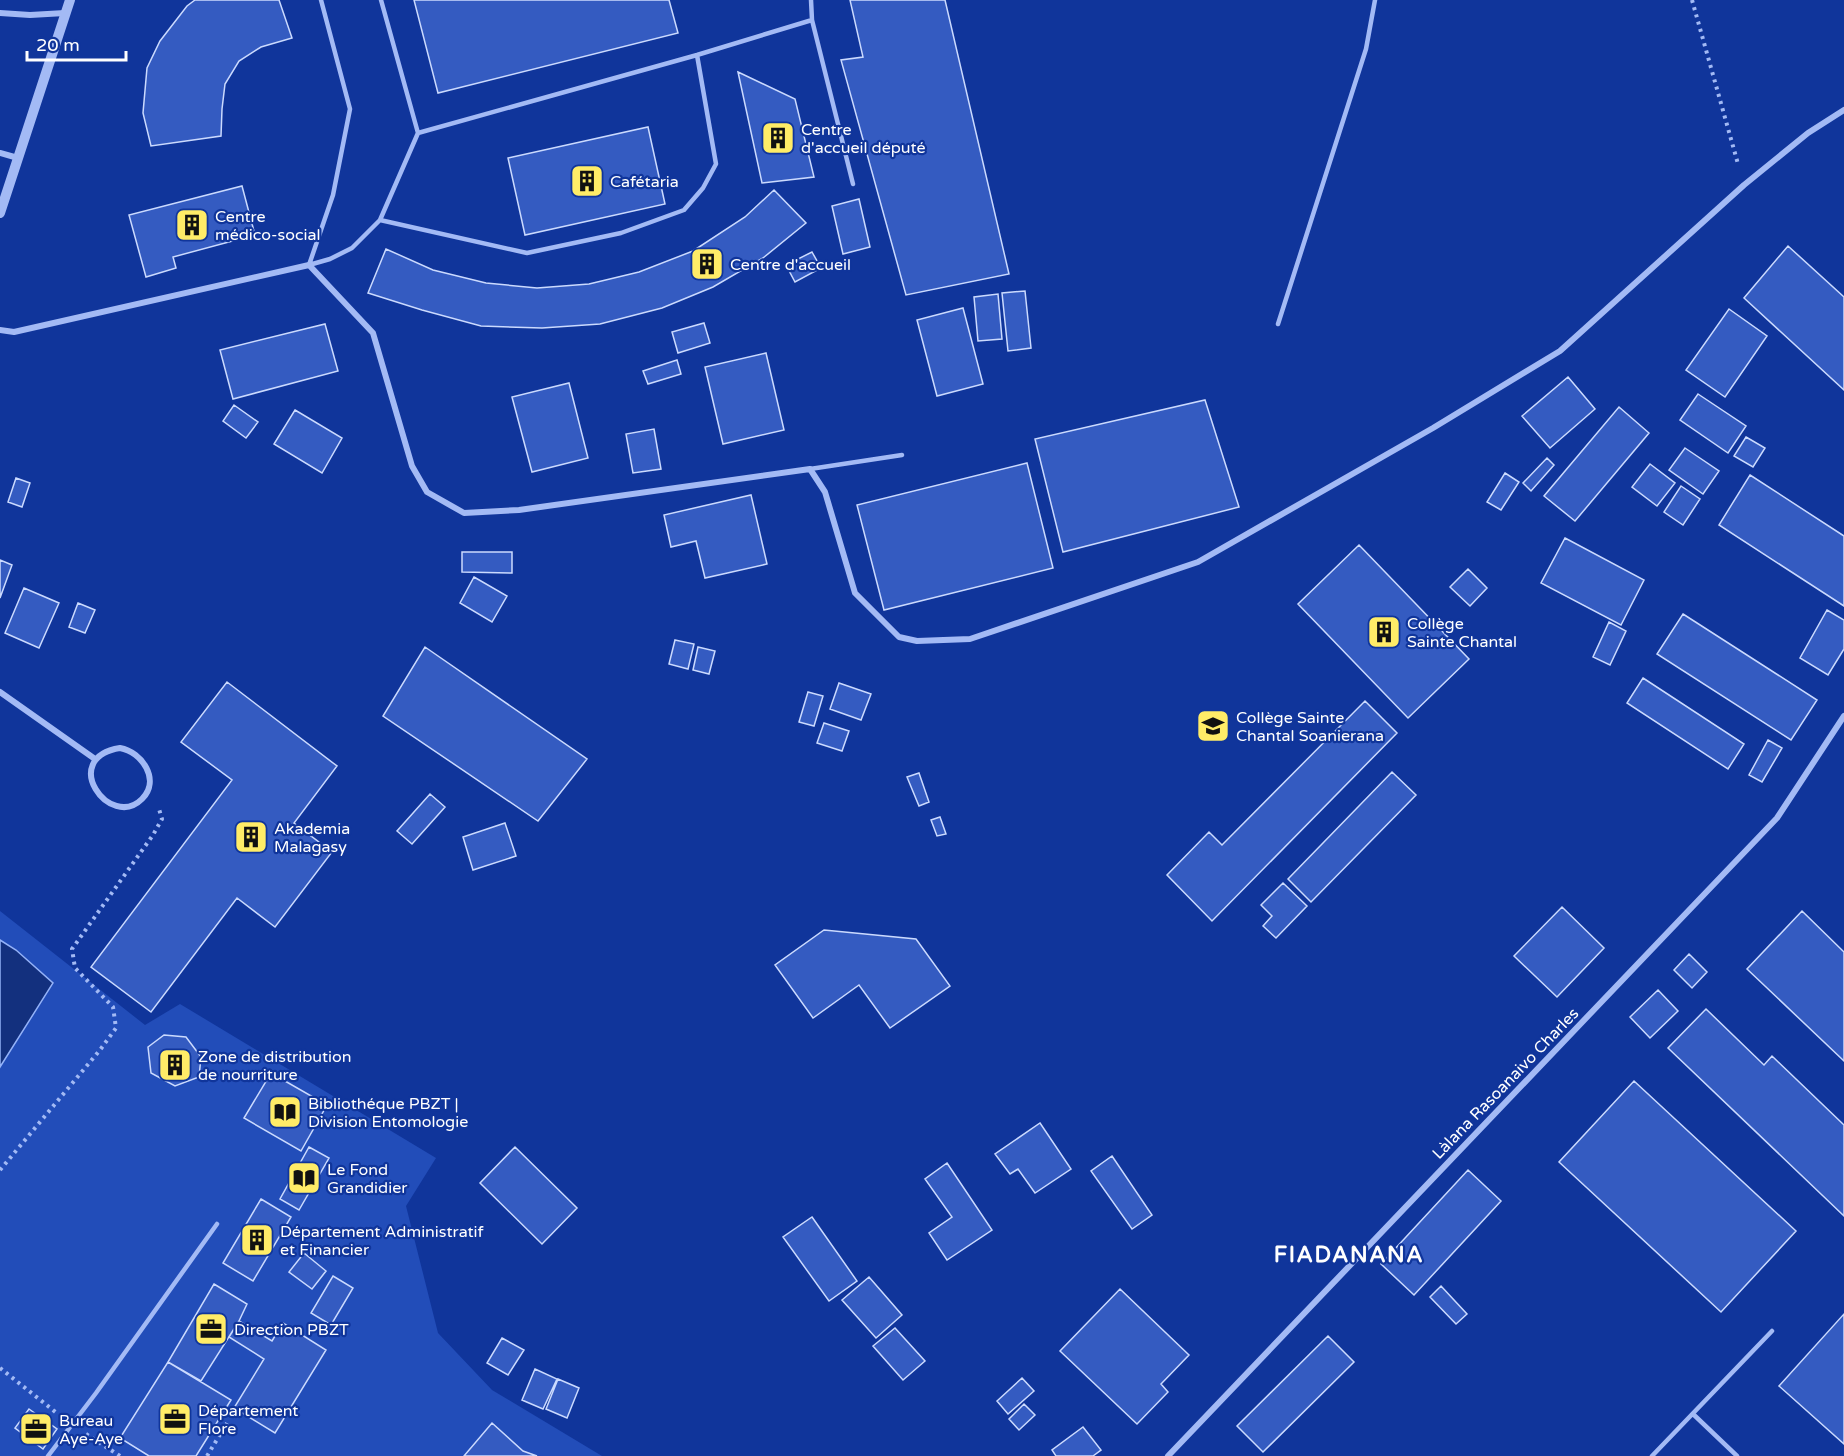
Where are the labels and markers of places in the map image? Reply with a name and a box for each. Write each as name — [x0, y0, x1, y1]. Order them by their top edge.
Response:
building icon: Centre d'accueil député — [760, 120, 796, 156]
place label: Centre d'accueil député — [801, 120, 926, 158]
building icon: Cafétaria — [569, 163, 605, 199]
place label: Cafétaria — [610, 172, 679, 192]
building icon: Centre médico-social — [174, 207, 210, 243]
place label: Centre médico-social — [215, 207, 320, 245]
building icon: Centre d'accueil — [689, 246, 725, 282]
place label: Centre d'accueil — [730, 255, 851, 275]
building icon: Collège Sainte Chantal — [1366, 614, 1402, 650]
place label: Collège Sainte Chantal — [1407, 614, 1517, 652]
school or university icon: Collège Sainte Chantal Soanierana — [1195, 708, 1231, 744]
place label: Collège Sainte Chantal Soanierana — [1236, 708, 1384, 746]
building icon: Akademia Malagasy — [233, 819, 269, 855]
place label: Akademia Malagasy — [274, 819, 350, 857]
building icon: Zone de distribution de nourriture — [157, 1047, 193, 1083]
place label: Zone de distribution de nourriture — [198, 1047, 352, 1085]
library icon: Bibliothéque PBZT | Division Entomologie — [267, 1094, 303, 1130]
place label: Bibliothéque PBZT | Division Entomologie — [308, 1094, 468, 1132]
library icon: Le Fond Grandidier — [286, 1160, 322, 1196]
place label: Le Fond Grandidier — [327, 1160, 408, 1198]
building icon: Département Administratif et Financier — [239, 1222, 275, 1258]
place label: Département Administratif et Financier — [280, 1222, 485, 1260]
office icon: Direction PBZT — [193, 1311, 229, 1347]
place label: Direction PBZT — [234, 1320, 349, 1340]
office icon: Département Flore — [157, 1401, 193, 1437]
place label: Département Flore — [198, 1401, 298, 1439]
office icon: Bureau Aye-Aye — [18, 1411, 54, 1447]
place label: Bureau Aye-Aye — [59, 1411, 123, 1449]

